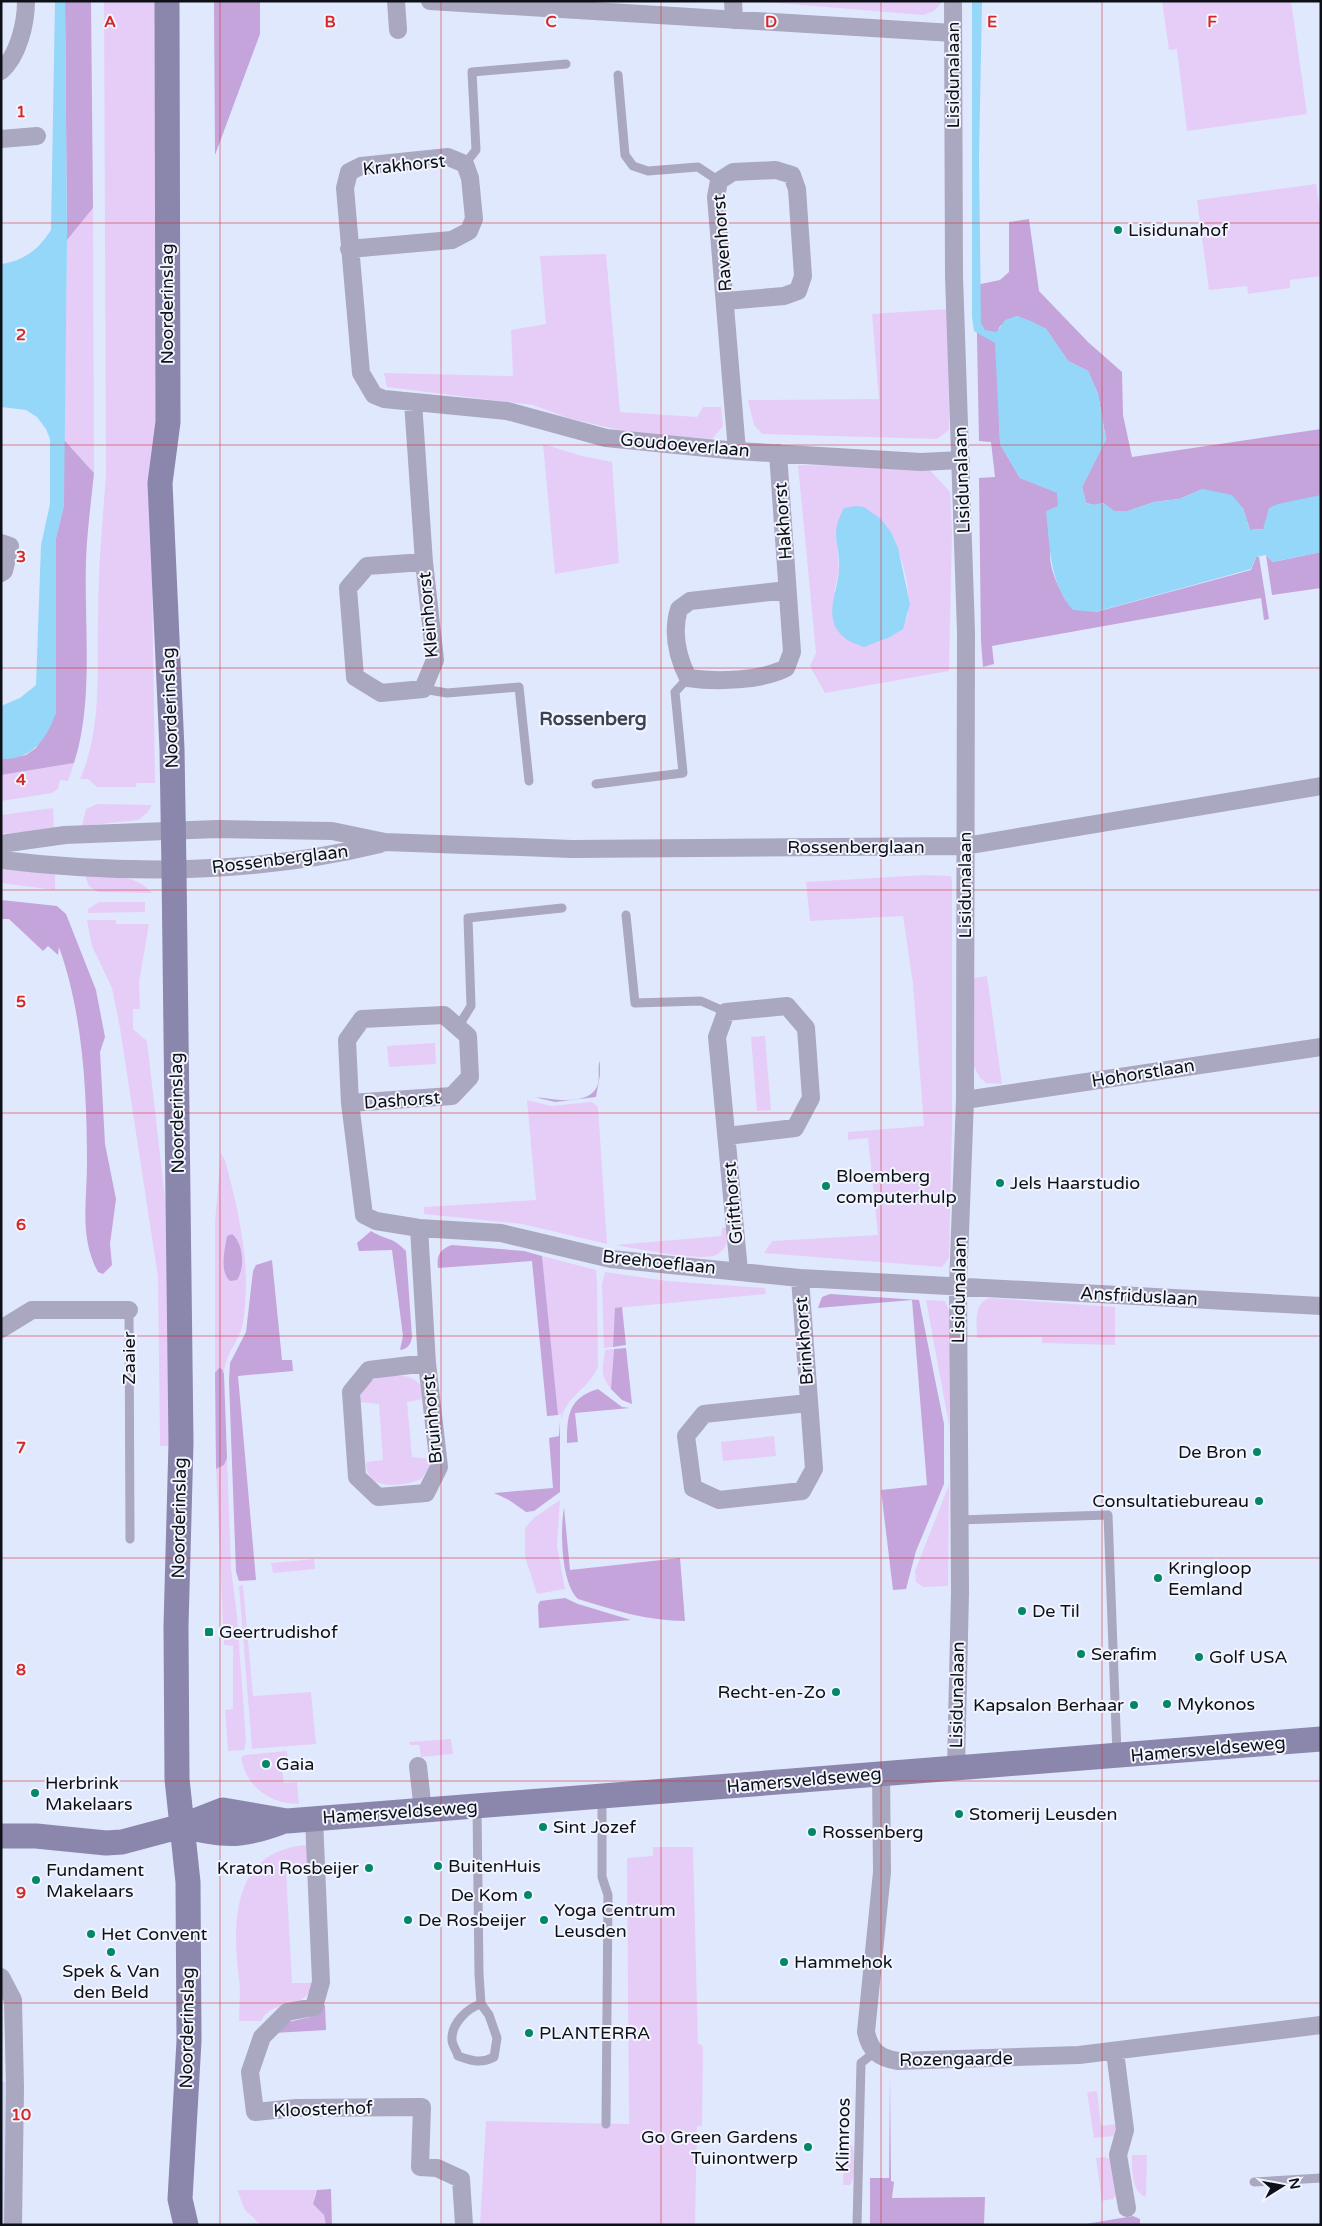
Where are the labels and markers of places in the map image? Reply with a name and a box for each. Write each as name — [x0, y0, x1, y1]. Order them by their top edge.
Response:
place label: Lisidunahof — [1128, 219, 1228, 241]
marker: Lisidunahof — [1112, 224, 1124, 236]
place label: Bloemberg computerhulp — [836, 1165, 957, 1208]
place label: Jels Haarstudio — [1010, 1172, 1140, 1194]
marker: Jels Haarstudio — [994, 1177, 1006, 1189]
marker: Bloemberg computerhulp — [820, 1180, 832, 1192]
place label: De Bron — [1178, 1441, 1247, 1463]
marker: De Bron — [1251, 1446, 1263, 1458]
place label: Consultatiebureau — [1092, 1490, 1249, 1512]
marker: Consultatiebureau — [1253, 1495, 1265, 1507]
place label: Kringloop Eemland — [1168, 1557, 1251, 1600]
marker: Kringloop Eemland — [1152, 1572, 1164, 1584]
place label: De Til — [1032, 1600, 1080, 1622]
marker: De Til — [1016, 1605, 1028, 1617]
place label: Geertrudishof — [219, 1621, 338, 1643]
marker: Geertrudishof — [203, 1626, 215, 1638]
place label: Serafim — [1091, 1643, 1157, 1665]
place label: Golf USA — [1209, 1646, 1288, 1668]
marker: Serafim — [1075, 1648, 1087, 1660]
marker: Golf USA — [1193, 1651, 1205, 1663]
place label: Recht-en-Zo — [718, 1681, 826, 1703]
marker: Recht-en-Zo — [830, 1686, 842, 1698]
place label: Mykonos — [1177, 1693, 1255, 1715]
place label: Kapsalon Berhaar — [973, 1694, 1124, 1716]
marker: Mykonos — [1161, 1698, 1173, 1710]
marker: Kapsalon Berhaar — [1128, 1699, 1140, 1711]
place label: Gaia — [276, 1753, 314, 1775]
marker: Gaia — [260, 1758, 272, 1770]
place label: Herbrink Makelaars — [45, 1772, 133, 1815]
marker: Herbrink Makelaars — [29, 1787, 41, 1799]
place label: Stomerij Leusden — [969, 1803, 1117, 1825]
marker: Stomerij Leusden — [953, 1808, 965, 1820]
place label: Sint Jozef — [553, 1816, 636, 1838]
marker: Sint Jozef — [537, 1821, 549, 1833]
place label: Rossenberg — [822, 1821, 924, 1843]
marker: Rossenberg — [806, 1826, 818, 1838]
place label: BuitenHuis — [448, 1855, 541, 1877]
place label: Kraton Rosbeijer — [217, 1857, 359, 1879]
place label: Fundament Makelaars — [46, 1859, 144, 1902]
marker: BuitenHuis — [432, 1860, 444, 1872]
marker: Kraton Rosbeijer — [363, 1862, 375, 1874]
marker: Fundament Makelaars — [30, 1874, 42, 1886]
place label: De Kom — [450, 1884, 518, 1906]
marker: De Kom — [522, 1889, 534, 1901]
place label: Yoga Centrum Leusden — [554, 1899, 676, 1942]
place label: De Rosbeijer — [418, 1909, 526, 1931]
marker: De Rosbeijer — [402, 1914, 414, 1926]
marker: Yoga Centrum Leusden — [538, 1914, 550, 1926]
place label: Het Convent — [101, 1923, 207, 1945]
marker: Het Convent — [85, 1928, 97, 1940]
marker: Spek & Van den Beld — [105, 1946, 117, 1958]
place label: Hammehok — [794, 1951, 893, 1973]
marker: Hammehok — [778, 1956, 790, 1968]
place label: Spek & Van den Beld — [62, 1960, 160, 2003]
place label: PLANTERRA — [539, 2022, 651, 2044]
marker: PLANTERRA — [523, 2027, 535, 2039]
place label: Go Green Gardens Tuinontwerp — [641, 2126, 798, 2169]
marker: Go Green Gardens Tuinontwerp — [802, 2141, 814, 2153]

